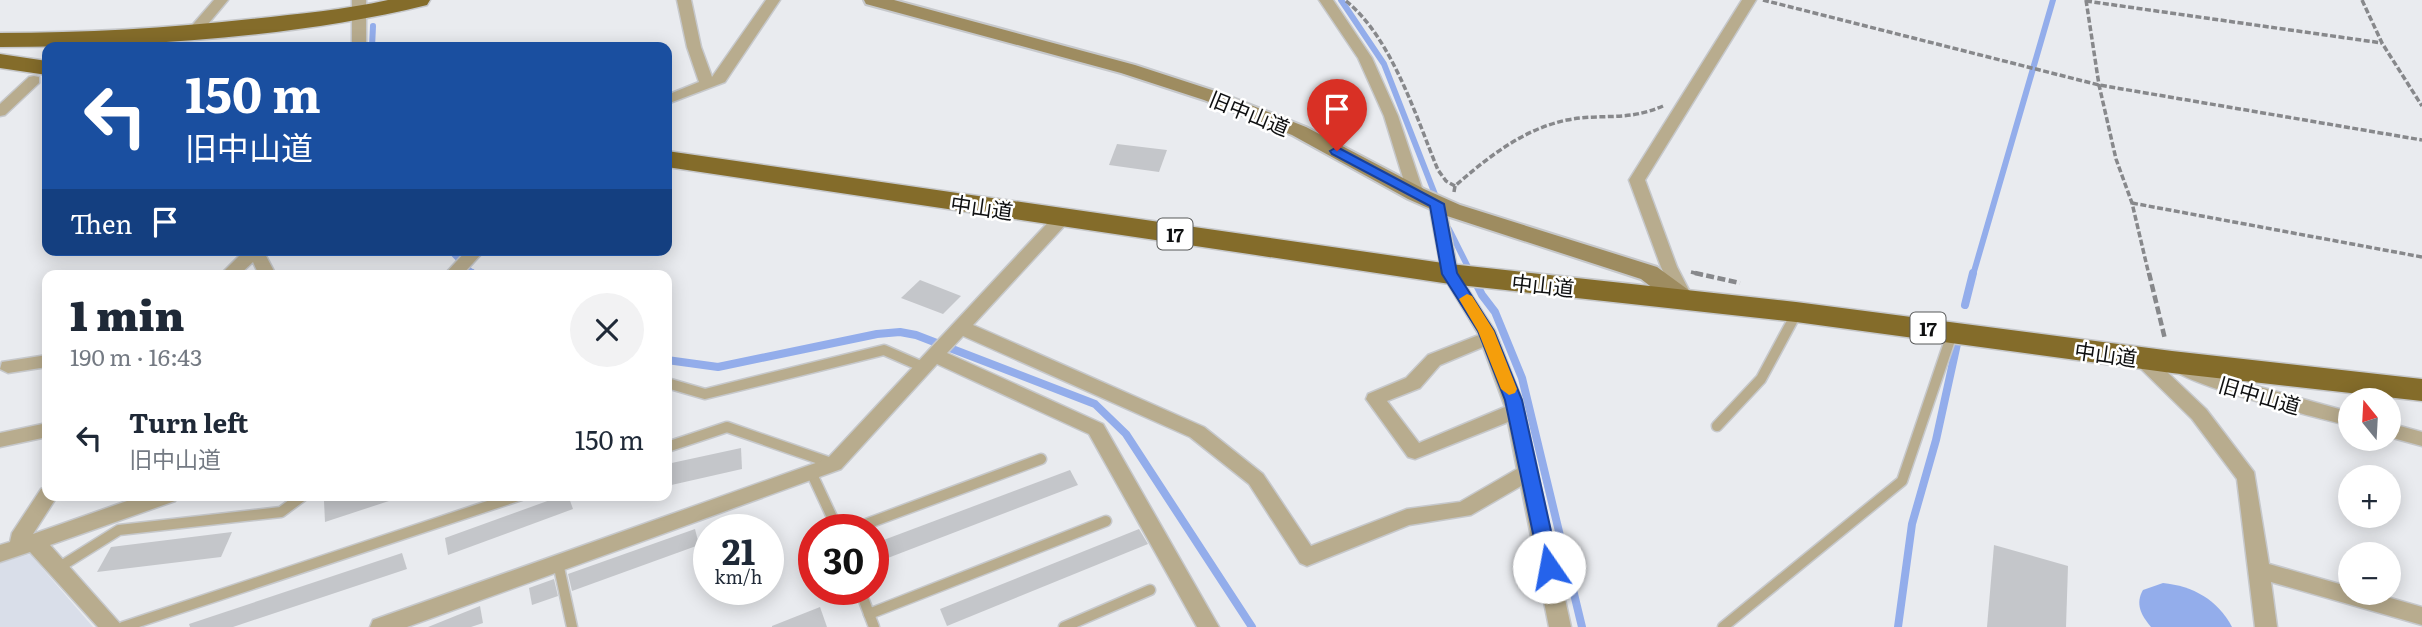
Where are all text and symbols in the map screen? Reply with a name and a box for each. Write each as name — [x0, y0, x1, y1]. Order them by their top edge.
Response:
text: 150 m — [185, 55, 321, 128]
icon: left — [70, 70, 161, 161]
pin — [1307, 79, 1367, 151]
street label: 旧中山道 — [1205, 82, 1295, 142]
icon: arrive — [1318, 90, 1356, 128]
text: 旧中山道 — [185, 122, 313, 170]
street label: 中山道 — [949, 186, 1015, 226]
text: Then — [70, 203, 132, 242]
icon: arrive — [146, 203, 184, 241]
road number: 17 — [1158, 218, 1192, 250]
street label: 中山道 — [1510, 265, 1576, 303]
text: 1 min — [70, 282, 185, 344]
button: close — [570, 293, 644, 367]
road number: 17 — [1910, 312, 1946, 344]
street label: 中山道 — [2073, 333, 2139, 373]
text: 190 m · 16:43 — [70, 339, 203, 373]
street label: 旧中山道 — [2215, 368, 2305, 420]
north arrow — [2338, 388, 2401, 452]
map controls — [2338, 388, 2401, 605]
text: Turn left — [129, 402, 248, 441]
icon: left — [70, 419, 108, 457]
text: 150 m — [575, 419, 644, 458]
text: 旧中山道 — [129, 441, 221, 475]
button: + — [2338, 465, 2401, 528]
speed limit sign: 30 — [798, 514, 889, 605]
text: 21 — [722, 524, 755, 576]
position arrow — [1512, 530, 1586, 604]
button: − — [2338, 542, 2401, 605]
text: km/h — [715, 563, 762, 590]

